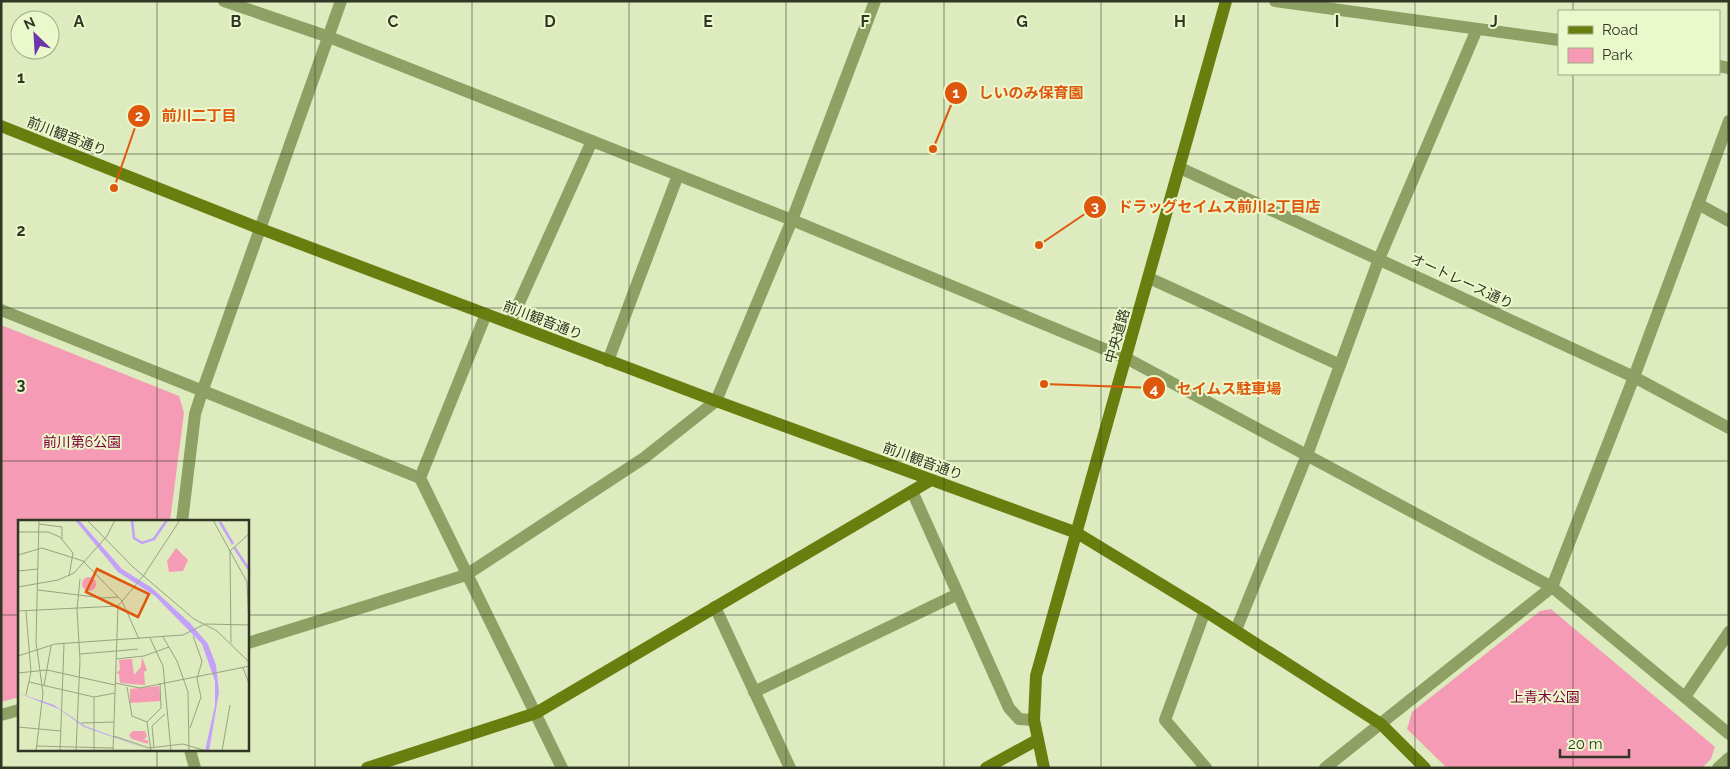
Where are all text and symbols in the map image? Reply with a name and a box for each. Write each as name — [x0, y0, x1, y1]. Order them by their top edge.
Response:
north arrow — [10, 10, 60, 60]
legend — [1558, 10, 1720, 75]
text: A — [74, 12, 85, 31]
text: B — [231, 12, 242, 31]
text: C — [388, 12, 399, 31]
text: D — [544, 12, 556, 31]
text: E — [703, 12, 713, 31]
text: F — [860, 12, 870, 31]
text: G — [1016, 12, 1028, 31]
text: H — [1174, 12, 1186, 31]
text: I — [1335, 12, 1339, 31]
text: J — [1490, 12, 1498, 31]
text: N — [21, 14, 38, 33]
text: Road — [1602, 21, 1638, 39]
text: Park — [1602, 46, 1633, 64]
text: 1 — [17, 68, 25, 87]
callout: しいのみ保育園 — [944, 78, 1094, 108]
text: 1 — [952, 84, 960, 102]
text: しいのみ保育園 — [978, 84, 1084, 102]
callout: 前川二丁目 — [126, 101, 246, 131]
text: 2 — [135, 107, 143, 125]
text: 前川二丁目 — [161, 107, 237, 125]
street label: 前川観音通り — [25, 113, 109, 159]
callout: ドラッグセイムス前川2丁目店 — [1082, 192, 1331, 222]
text: 3 — [1091, 198, 1099, 216]
text: ドラッグセイムス前川2丁目店 — [1117, 198, 1321, 216]
text: 2 — [16, 221, 26, 240]
street label: オートレース通り — [1408, 250, 1516, 312]
street label: 前川観音通り — [501, 297, 585, 343]
street label: 中央道路 — [1102, 307, 1132, 365]
callout: セイムス駐車場 — [1142, 373, 1292, 403]
text: 3 — [17, 375, 26, 394]
text: 4 — [1150, 380, 1159, 398]
text: セイムス駐車場 — [1177, 380, 1281, 398]
park label: 前川第6公園 — [43, 434, 121, 450]
street label: 前川観音通り — [881, 439, 965, 483]
inset map — [18, 520, 249, 752]
park label: 上青木公園 — [1510, 689, 1580, 705]
scale bar — [1560, 726, 1629, 758]
text: 20 m — [1568, 735, 1603, 753]

